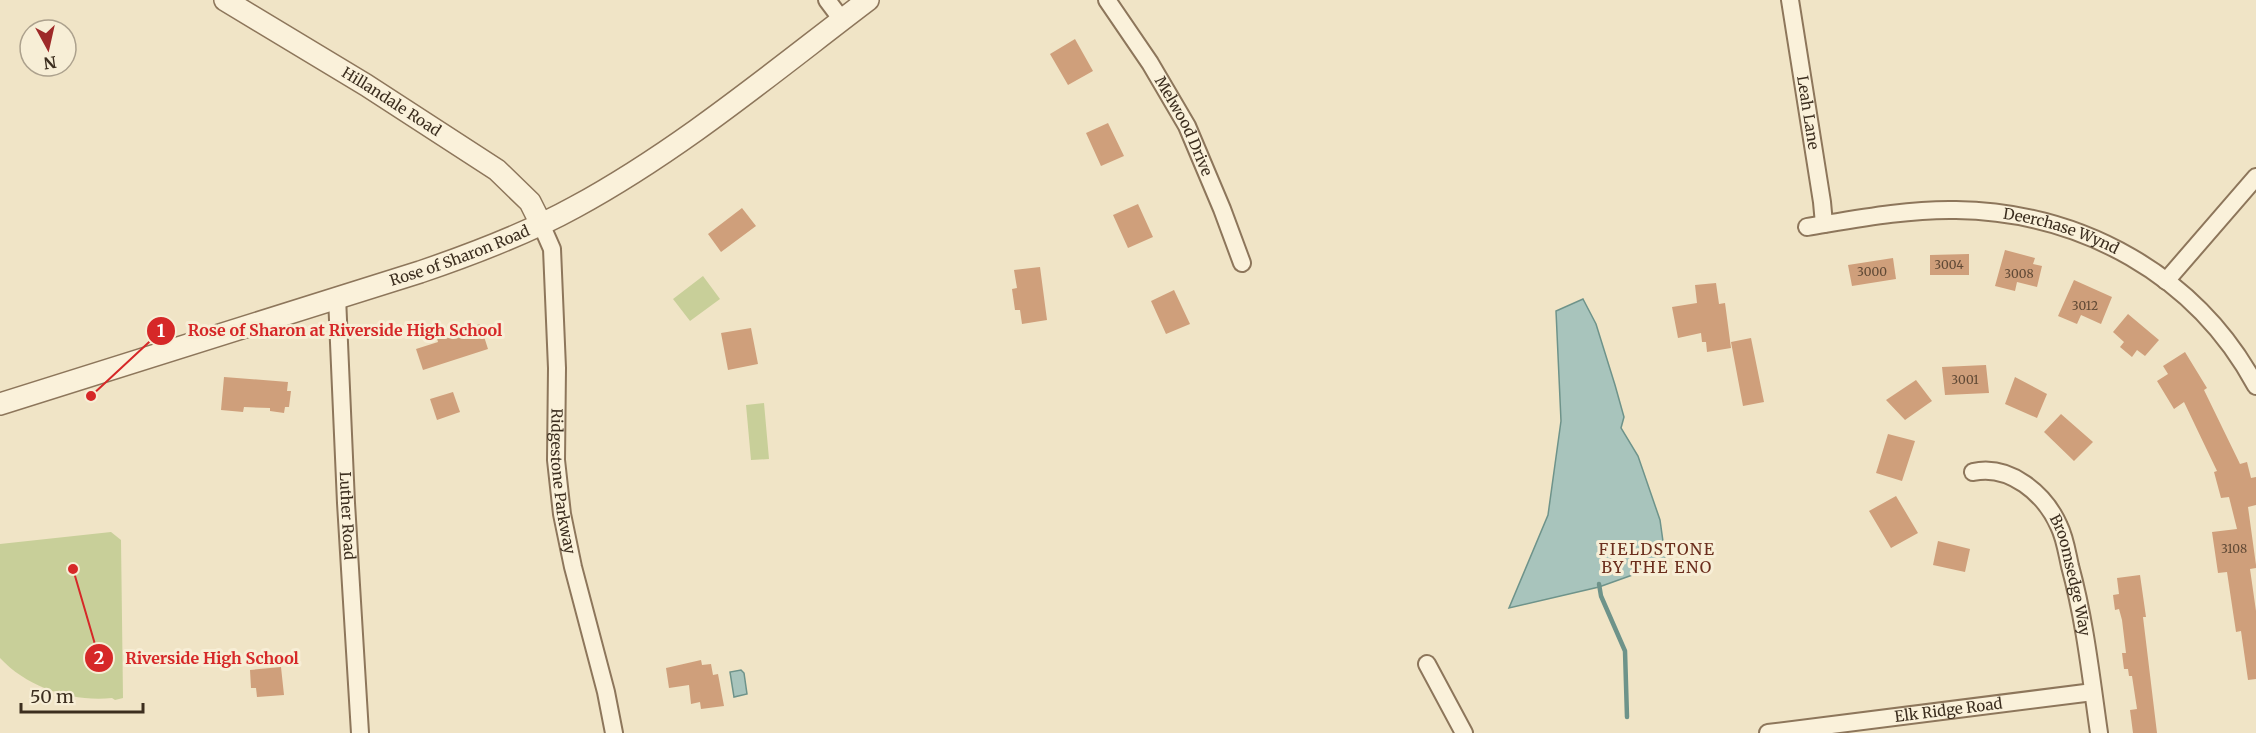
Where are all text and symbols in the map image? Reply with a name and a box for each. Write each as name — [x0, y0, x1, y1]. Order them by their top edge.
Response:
north arrow — [18, 18, 78, 78]
text: N — [42, 52, 58, 74]
street label: Hillandale Road — [339, 63, 445, 140]
street label: Melwood Drive — [1151, 73, 1217, 179]
street label: Leah Lane — [1793, 74, 1824, 151]
street label: Deerchase Wynd — [2002, 204, 2122, 258]
street label: Rose of Sharon Road — [387, 221, 532, 290]
house number: 3004 — [1934, 257, 1964, 272]
house number: 3000 — [1857, 264, 1887, 279]
house number: 3008 — [2004, 266, 2034, 281]
house number: 3012 — [2072, 298, 2098, 313]
callout: Rose of Sharon at Riverside High School — [146, 314, 515, 348]
text: 1 — [157, 319, 165, 342]
text: Rose of Sharon at Riverside High School — [188, 320, 502, 340]
house number: 3001 — [1951, 372, 1979, 387]
street label: Ridgestone Parkway — [547, 408, 580, 556]
street label: Luther Road — [336, 471, 359, 561]
street label: Broomsedge Way — [2046, 511, 2095, 638]
district label: FIELDSTONE BY THE ENO — [1599, 539, 1715, 577]
house number: 3108 — [2221, 541, 2247, 556]
callout: Riverside High School — [84, 641, 311, 675]
text: 2 — [94, 646, 104, 669]
text: Riverside High School — [125, 648, 299, 668]
scale bar — [21, 676, 142, 714]
text: 50 m — [30, 685, 74, 708]
street label: Elk Ridge Road — [1893, 694, 2004, 726]

